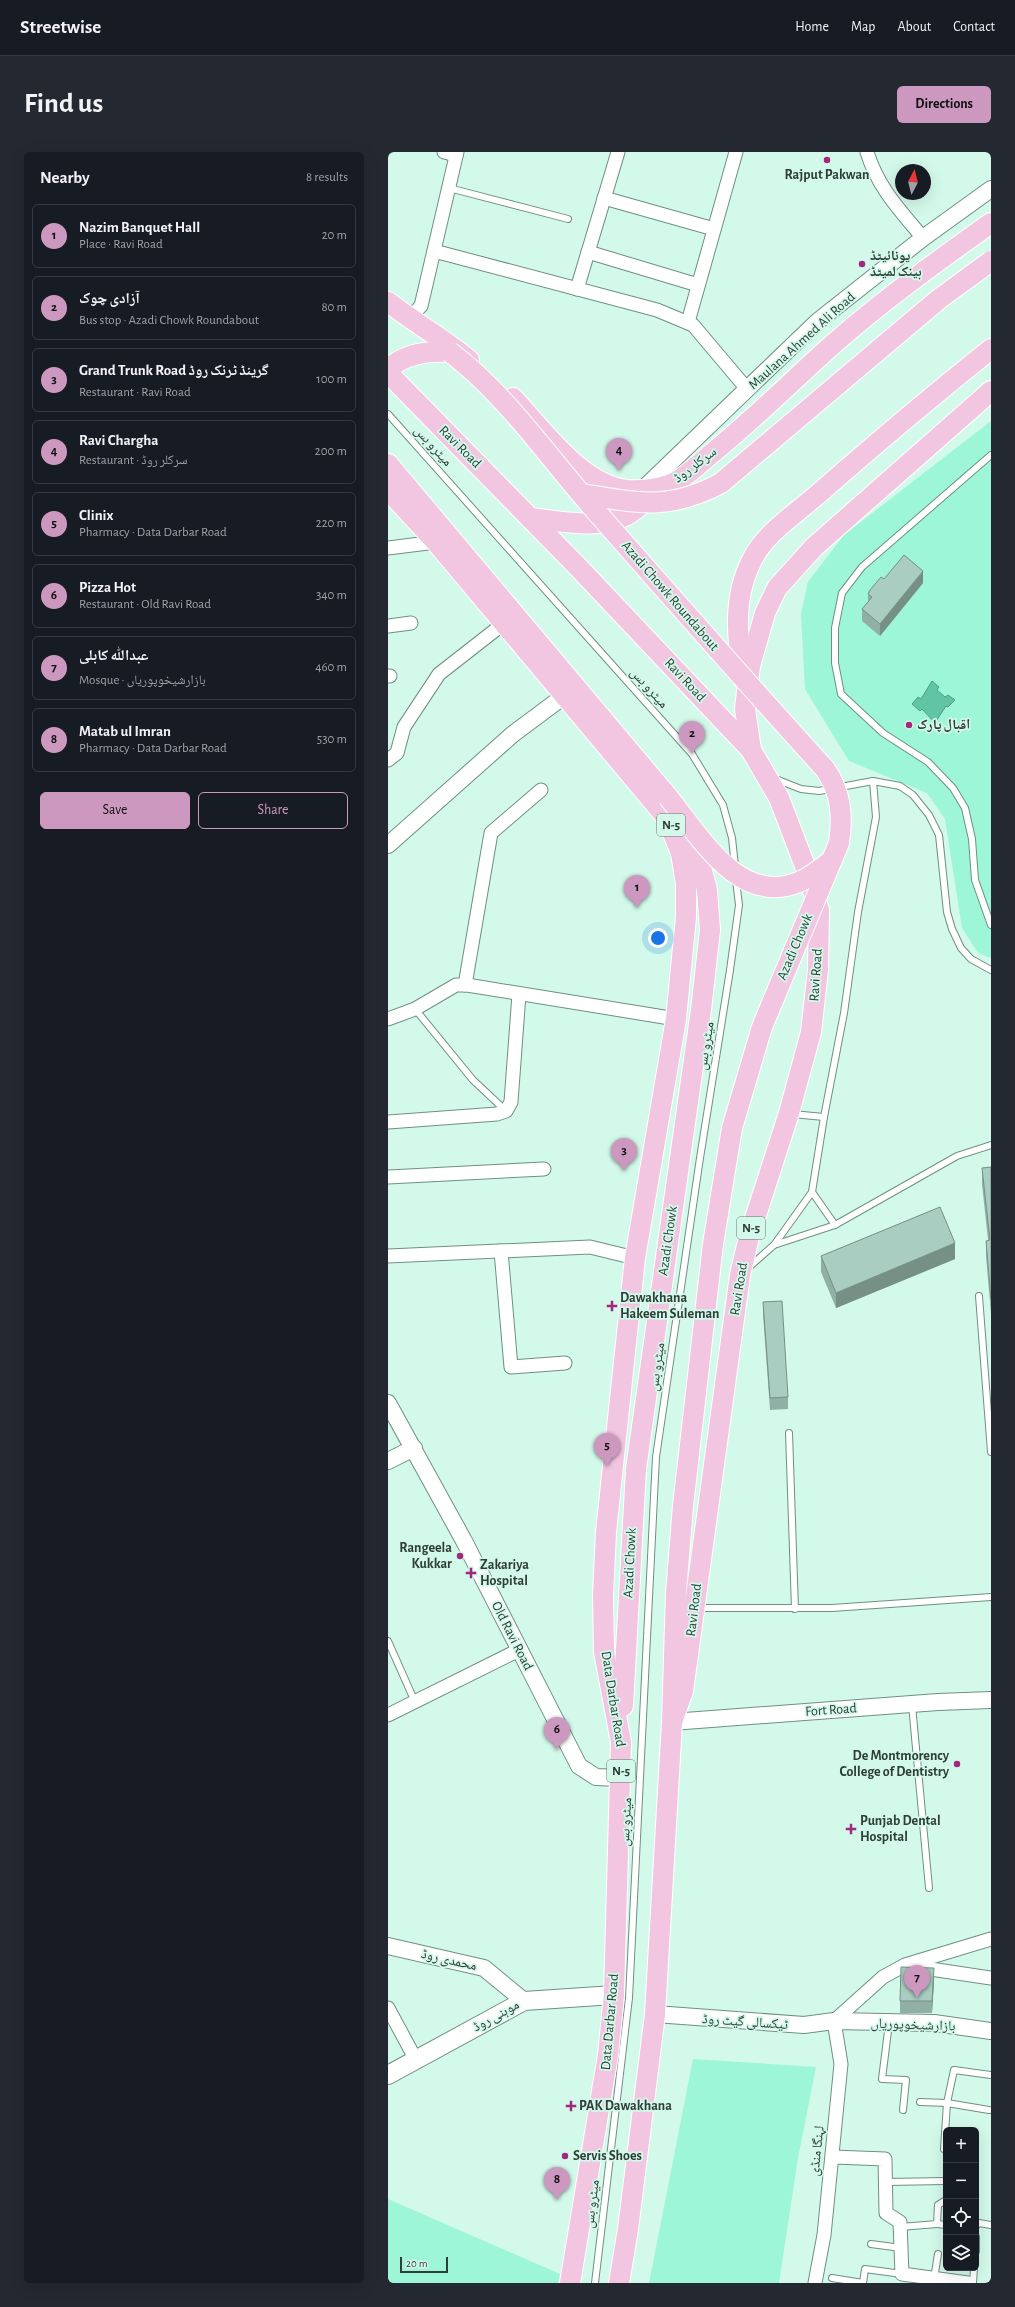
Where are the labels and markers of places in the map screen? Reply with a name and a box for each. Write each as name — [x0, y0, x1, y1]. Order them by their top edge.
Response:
marker: Rajput Pakwan — [822, 155, 832, 165]
place label: Rajput Pakwan — [785, 168, 869, 182]
place label: یونائیٹڈ بینک لمیٹڈ — [870, 249, 922, 280]
marker: یونائیٹڈ بینک لمیٹڈ — [857, 259, 867, 269]
pin: 4 — [606, 438, 632, 471]
place label: اقبال پارک — [917, 718, 970, 733]
marker: اقبال پارک — [904, 720, 914, 730]
pin: 2 — [679, 721, 705, 754]
pin: 1 — [624, 875, 650, 908]
pin: 3 — [611, 1138, 637, 1171]
place label: Dawakhana Hakeem Suleman — [620, 1291, 720, 1321]
marker: Dawakhana Hakeem Suleman — [607, 1301, 617, 1311]
pin: 5 — [594, 1433, 620, 1466]
place label: Rangeela Kukkar — [399, 1541, 452, 1571]
marker: Rangeela Kukkar — [455, 1551, 465, 1561]
place label: Zakariya Hospital — [480, 1558, 529, 1588]
marker: Zakariya Hospital — [465, 1567, 477, 1579]
pin: 6 — [544, 1717, 570, 1750]
place label: De Montmorency College of Dentistry — [839, 1749, 950, 1779]
marker: De Montmorency College of Dentistry — [952, 1759, 962, 1769]
place label: Punjab Dental Hospital — [860, 1814, 941, 1844]
marker: Punjab Dental Hospital — [845, 1823, 857, 1835]
pin: 7 — [904, 1965, 930, 1998]
place label: PAK Dawakhana — [579, 2099, 672, 2113]
marker: PAK Dawakhana — [566, 2101, 576, 2111]
place label: Servis Shoes — [573, 2149, 642, 2163]
marker: Servis Shoes — [560, 2151, 570, 2161]
pin: 8 — [544, 2167, 570, 2200]

